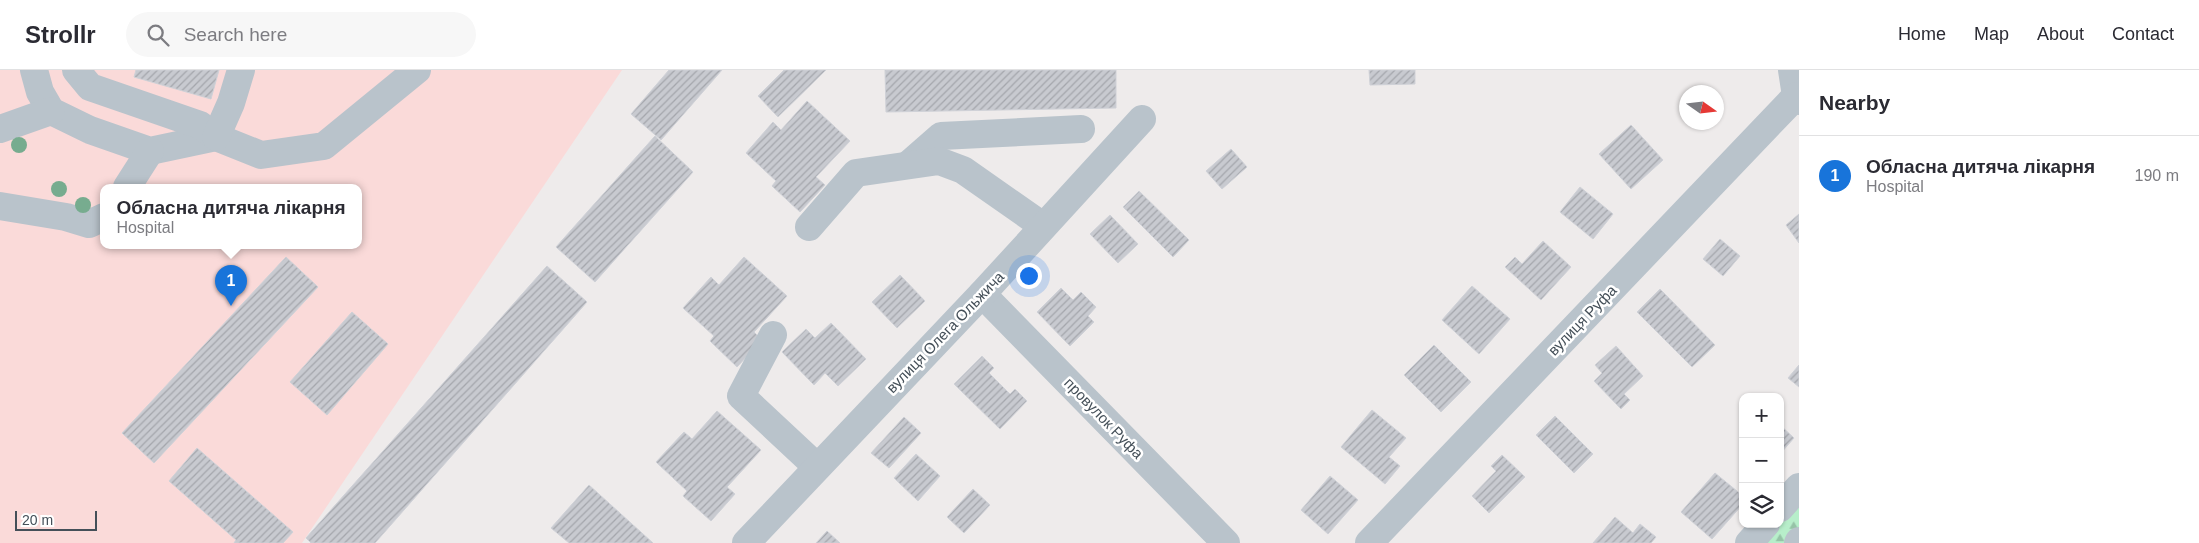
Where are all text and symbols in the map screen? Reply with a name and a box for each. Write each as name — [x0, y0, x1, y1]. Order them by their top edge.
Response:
search box — [126, 12, 476, 57]
text: Strollr — [25, 21, 96, 48]
icon: search — [144, 21, 172, 49]
text: Search here — [184, 24, 287, 45]
text: Home — [1898, 24, 1946, 44]
text: Map — [1974, 24, 2009, 44]
text: About — [2037, 24, 2084, 44]
text: Contact — [2112, 24, 2174, 44]
north arrow — [1679, 85, 1724, 130]
text: Nearby — [1819, 91, 1890, 114]
text: Обласна дитяча лікарня — [1866, 156, 2095, 177]
text: 1 — [1831, 167, 1839, 184]
text: 190 m — [2135, 167, 2179, 184]
text: Hospital — [1866, 178, 1924, 195]
popup — [100, 184, 362, 249]
text: Обласна дитяча лікарня — [116, 197, 346, 218]
text: Hospital — [116, 219, 174, 236]
your location — [1016, 263, 1042, 289]
pin: 1 — [215, 265, 247, 306]
street label: вулиця Олега Ольжича — [883, 267, 1008, 396]
street label: вулиця Руфа — [1544, 281, 1620, 359]
street label: провулок Руфа — [1061, 374, 1147, 462]
map controls — [1739, 393, 1784, 528]
button: + — [1739, 393, 1784, 438]
button: − — [1739, 438, 1784, 483]
button: layers — [1739, 483, 1784, 528]
scale bar — [15, 508, 98, 531]
text: 20 m — [22, 512, 53, 528]

